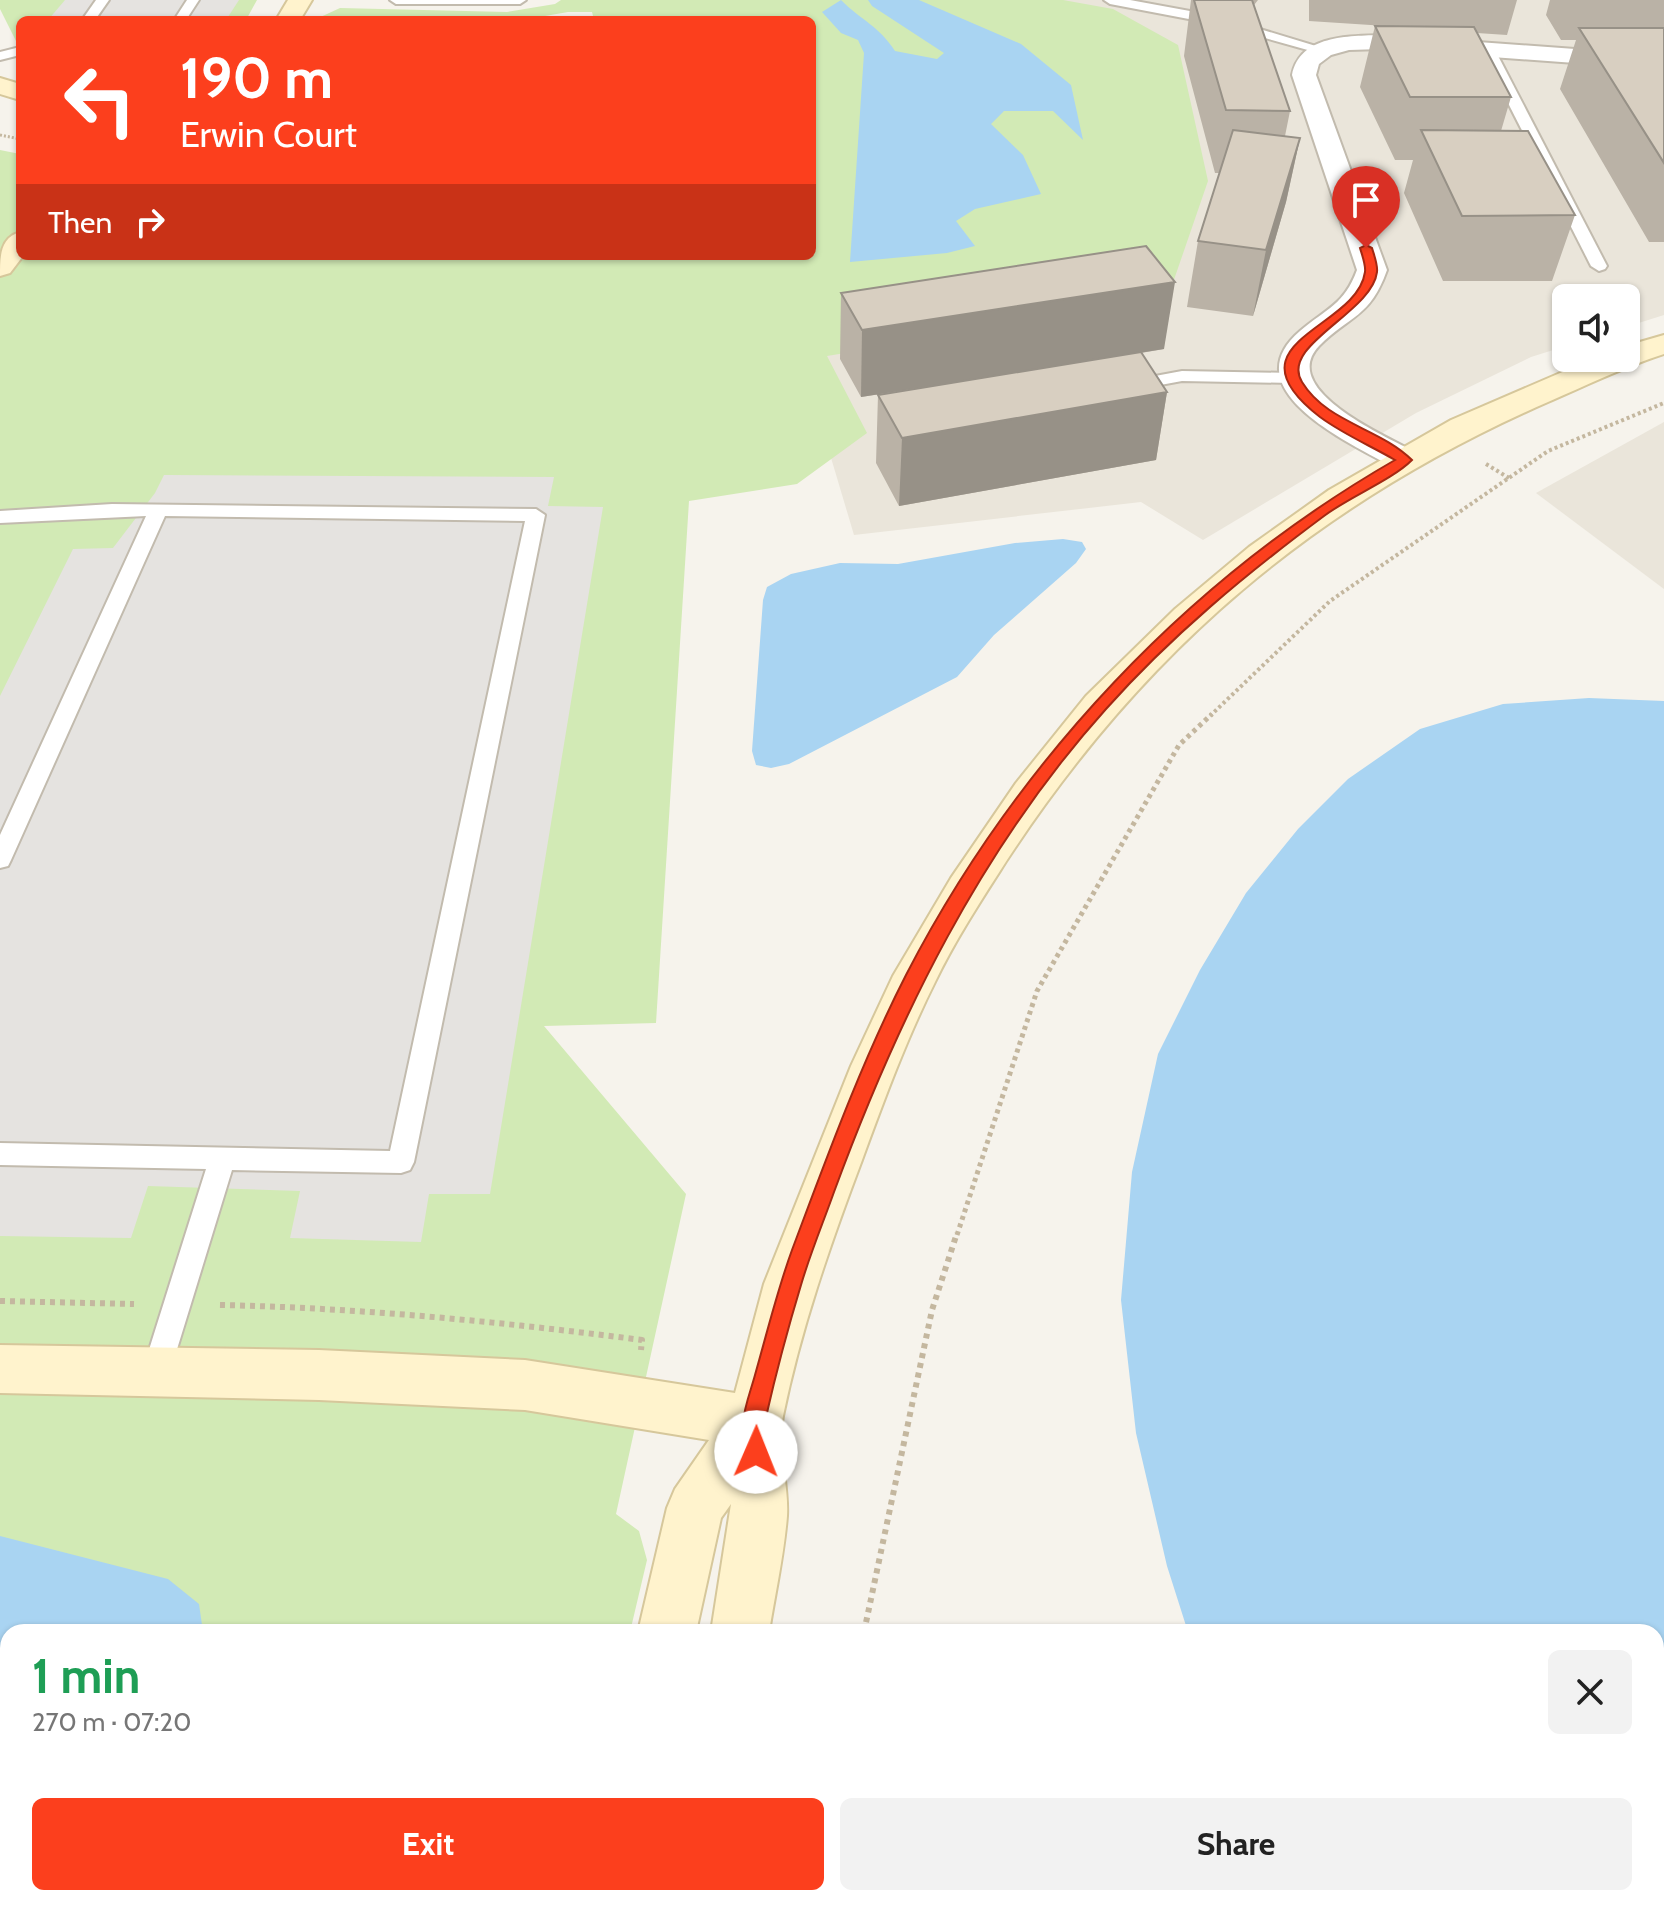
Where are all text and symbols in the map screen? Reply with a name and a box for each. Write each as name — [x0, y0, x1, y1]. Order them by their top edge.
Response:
text: 190 m — [180, 44, 333, 112]
icon: left — [48, 48, 152, 152]
text: Erwin Court — [180, 112, 357, 156]
pin — [1332, 166, 1400, 248]
icon: arrive — [1344, 178, 1388, 222]
icon: right — [128, 200, 172, 244]
text: Then — [48, 204, 112, 241]
map controls — [1552, 284, 1640, 372]
button: sound — [1552, 284, 1640, 372]
position arrow — [714, 1410, 798, 1494]
text: 1 min — [32, 1647, 140, 1705]
button: close — [1548, 1650, 1632, 1734]
text: 270 m · 07:20 — [32, 1706, 191, 1738]
button: Exit — [32, 1798, 824, 1890]
button: Share — [840, 1798, 1632, 1890]

